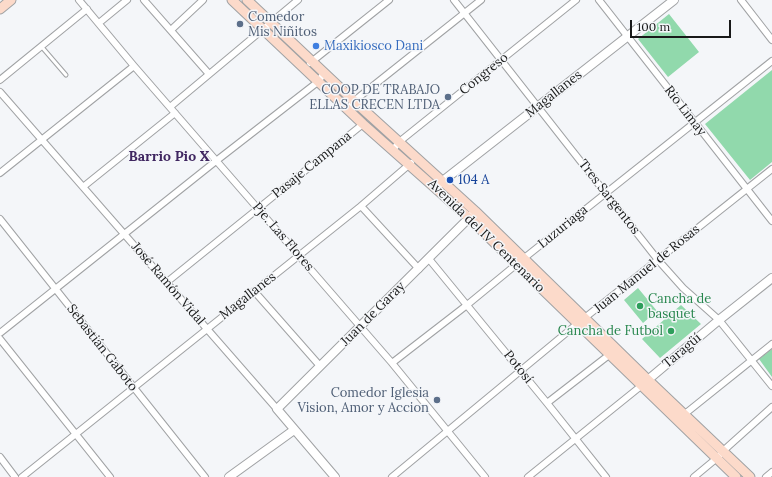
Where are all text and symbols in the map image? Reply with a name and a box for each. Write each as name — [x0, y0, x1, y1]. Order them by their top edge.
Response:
place label: Comedor Mis Niñitos — [248, 9, 317, 40]
scale bar — [632, 12, 733, 38]
marker: Comedor Mis Niñitos — [235, 19, 245, 29]
text: 100 m — [637, 19, 670, 34]
place label: Maxikiosco Dani — [324, 38, 423, 54]
marker: Maxikiosco Dani — [311, 41, 321, 51]
street label: Congreso — [457, 50, 511, 98]
street label: Magallanes — [523, 67, 585, 121]
place label: COOP DE TRABAJO ELLAS CRECEN LTDA — [309, 82, 440, 113]
street label: Rio Limay — [661, 83, 709, 139]
marker: COOP DE TRABAJO ELLAS CRECEN LTDA — [443, 92, 453, 102]
street label: Pasaje Campana — [269, 128, 355, 202]
district label: Barrio Pio X — [128, 149, 210, 165]
street label: Tres Sargentos — [575, 157, 643, 237]
place label: 104 A — [458, 172, 489, 188]
marker: 104 A — [445, 175, 455, 185]
street label: Avenida del IV Centenario — [424, 176, 548, 296]
street label: Pje. Las Flores — [249, 200, 317, 274]
street label: Luzuriaga — [535, 202, 591, 252]
street label: Juan Manuel de Rosas — [591, 222, 703, 316]
street label: José Ramón Vidal — [128, 240, 208, 328]
street label: Magallanes — [217, 269, 279, 323]
street label: Juan de Garay — [338, 279, 408, 349]
place label: Cancha de basquet — [648, 291, 711, 322]
marker: Cancha de basquet — [635, 301, 645, 311]
street label: Sebastián Gaboto — [63, 302, 141, 394]
place label: Cancha de Futbol — [558, 323, 663, 339]
marker: Cancha de Futbol — [666, 326, 676, 336]
street label: Taragüí — [660, 330, 704, 372]
street label: Potosí — [500, 347, 536, 387]
place label: Comedor Iglesia Vision, Amor y Accion — [297, 385, 429, 416]
marker: Comedor Iglesia Vision, Amor y Accion — [432, 395, 442, 405]

